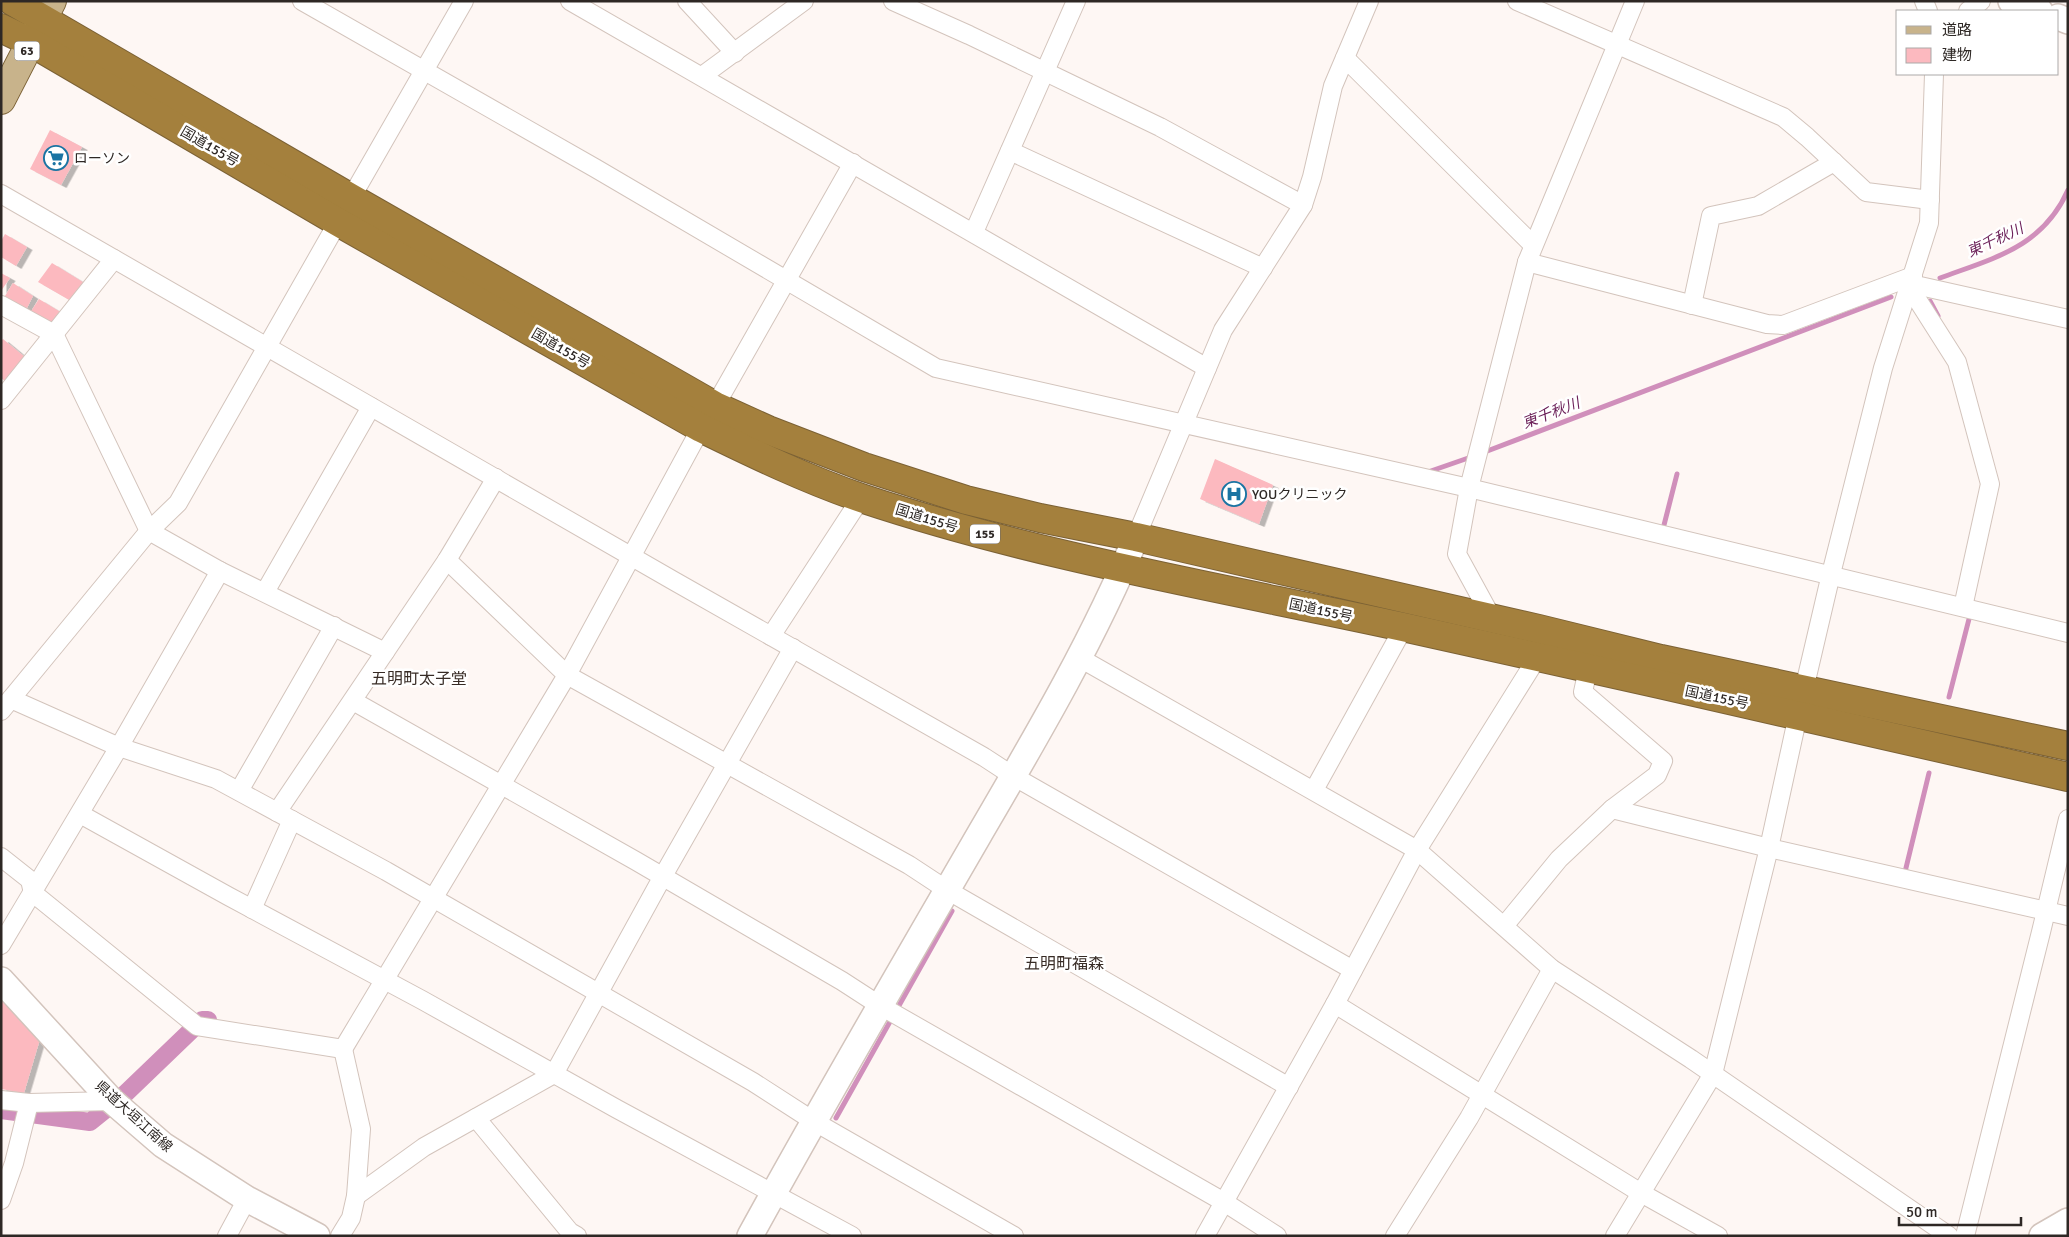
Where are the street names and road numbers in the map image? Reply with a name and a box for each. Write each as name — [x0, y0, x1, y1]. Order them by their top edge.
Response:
road number: 63 — [15, 41, 40, 60]
street label: 国道155号 — [177, 123, 242, 170]
street label: 国道155号 — [528, 325, 593, 372]
street label: 国道155号 — [893, 501, 960, 536]
road number: 155 — [970, 524, 1000, 544]
street label: 国道155号 — [1287, 595, 1354, 626]
street label: 国道155号 — [1683, 682, 1750, 713]
street label: 県道大垣江南線 — [92, 1077, 176, 1155]

